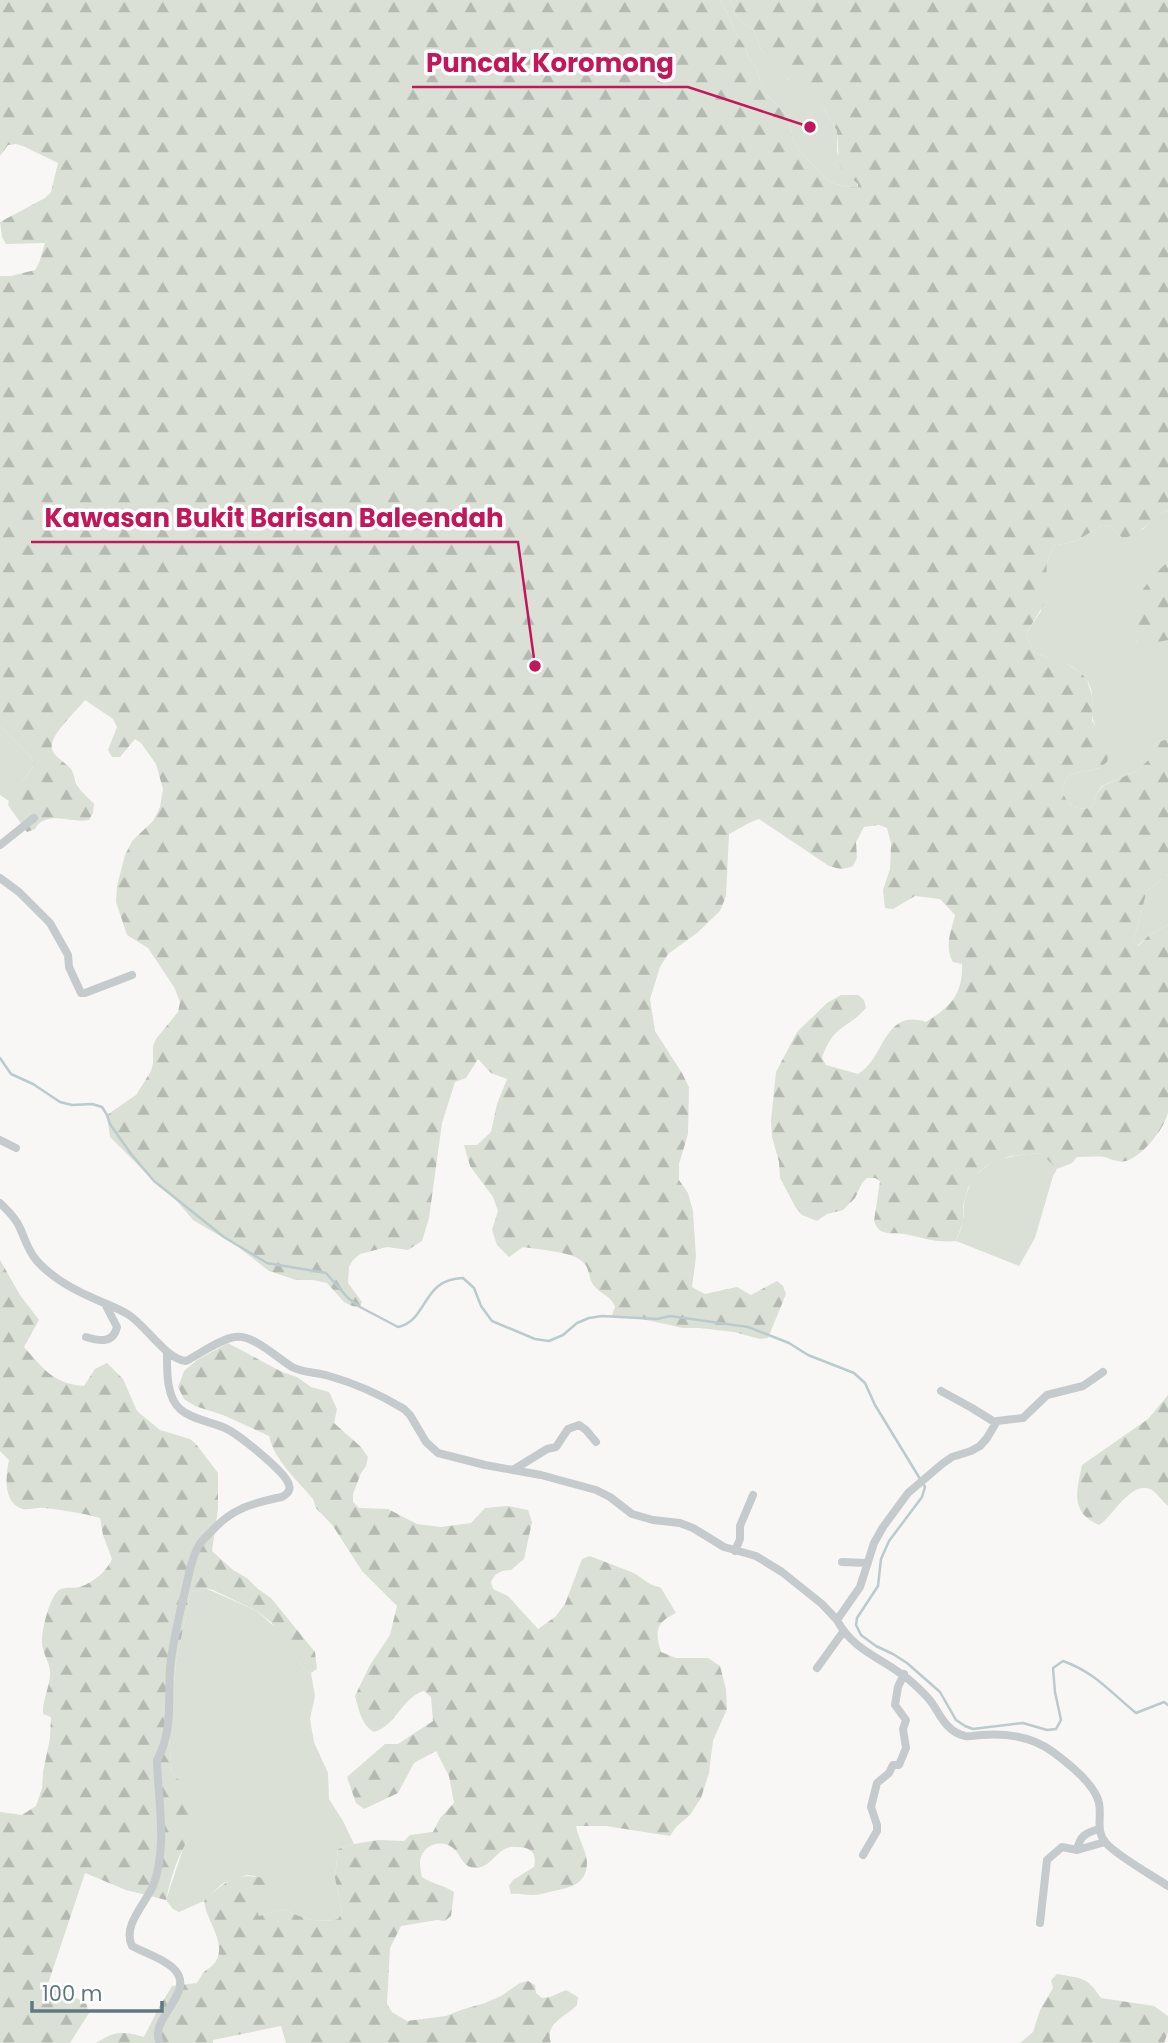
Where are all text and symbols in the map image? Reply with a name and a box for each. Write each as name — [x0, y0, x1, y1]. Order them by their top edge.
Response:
callout: Puncak Koromong — [412, 40, 688, 87]
text: Puncak Koromong — [426, 45, 674, 81]
callout: Kawasan Bukit Barisan Baleendah — [31, 495, 518, 542]
text: Kawasan Bukit Barisan Baleendah — [44, 500, 504, 536]
scale bar — [32, 1969, 161, 2013]
text: 100 m — [42, 1979, 102, 2008]

